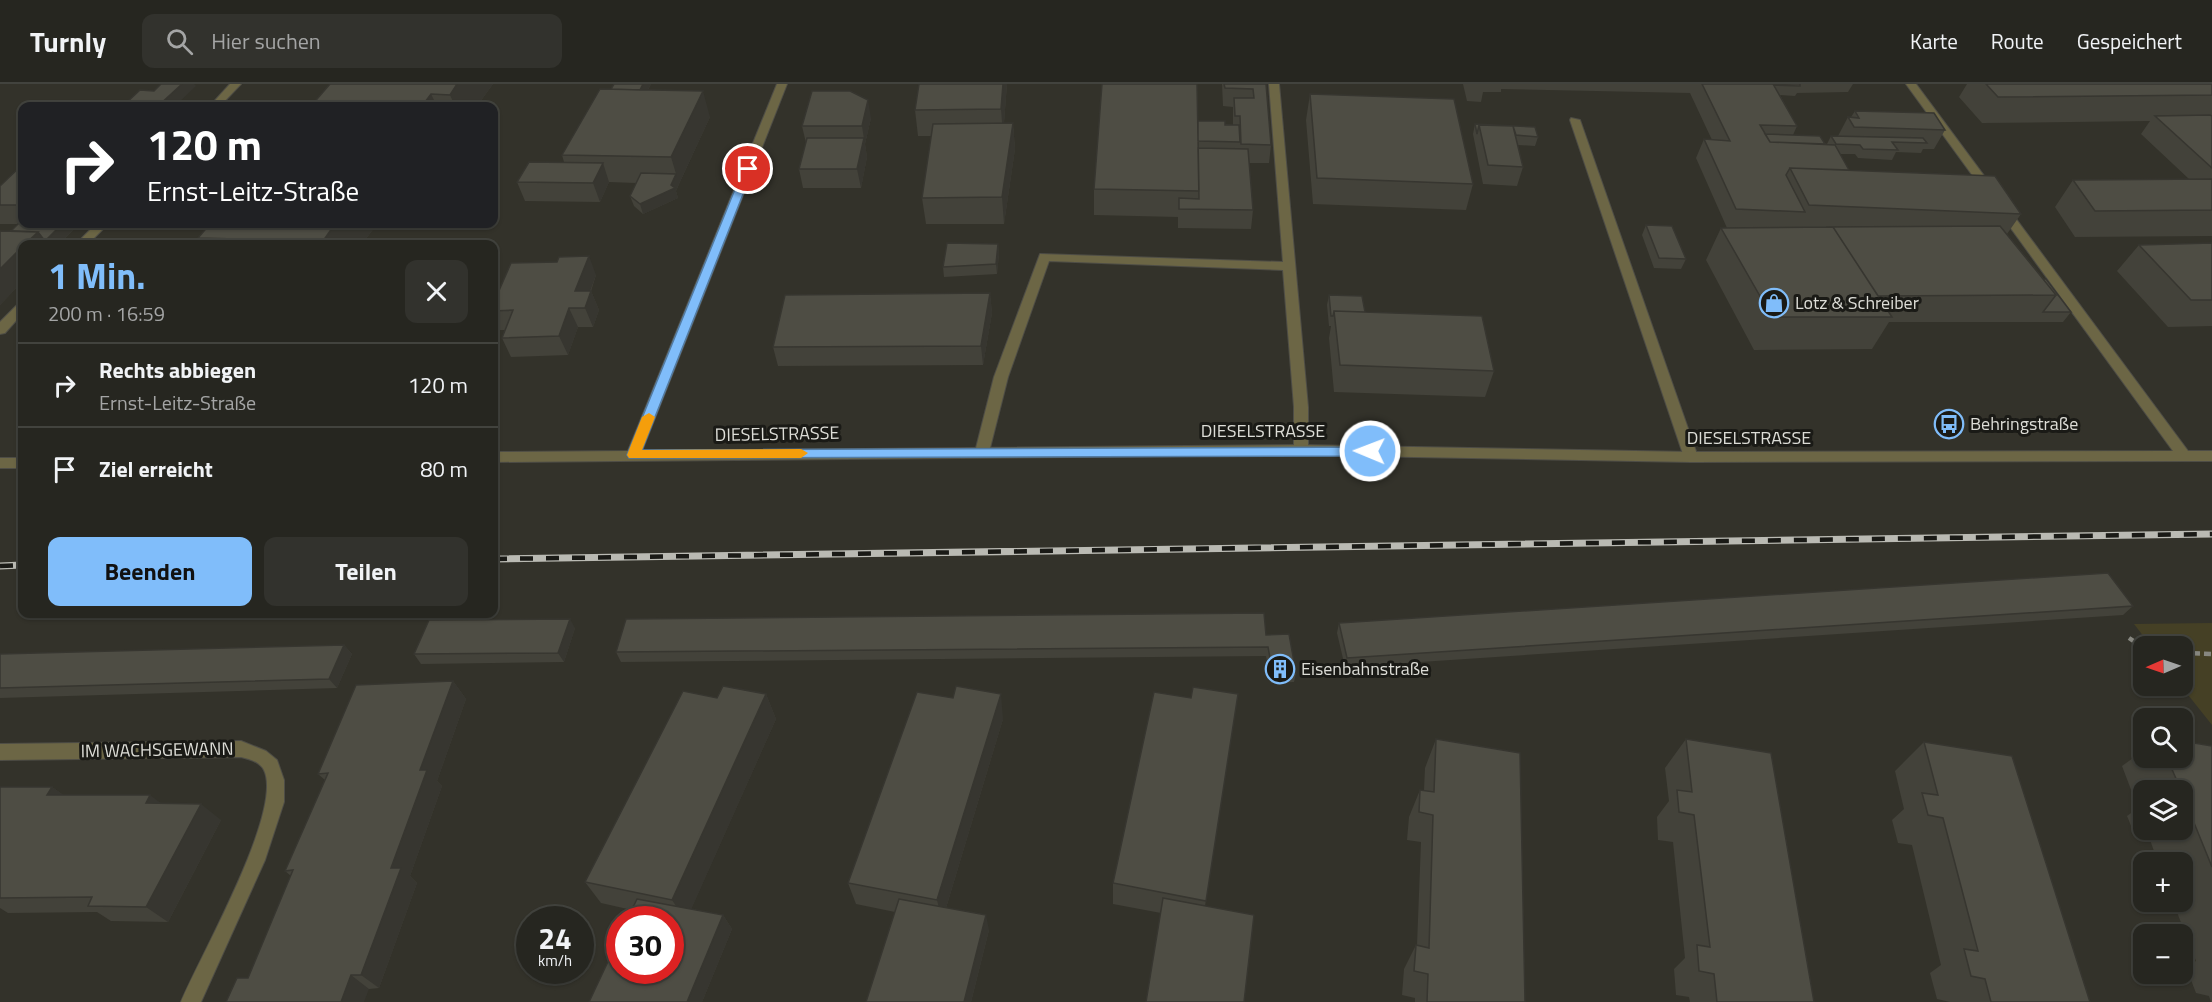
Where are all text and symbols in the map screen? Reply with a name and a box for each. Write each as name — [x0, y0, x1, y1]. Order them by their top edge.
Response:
search box — [142, 14, 562, 68]
text: Turnly — [30, 20, 106, 63]
text: Hier suchen — [211, 24, 321, 58]
icon: search — [163, 25, 196, 58]
text: Karte — [1910, 25, 1958, 57]
text: Route — [1991, 25, 2044, 57]
text: Gespeichert — [2077, 25, 2182, 57]
text: 120 m — [147, 112, 262, 176]
icon: right — [48, 126, 126, 204]
pin — [722, 143, 773, 194]
icon: arrive — [731, 152, 764, 185]
text: Ernst-Leitz-Straße — [147, 170, 359, 211]
text: 1 Min. — [48, 248, 145, 303]
button: close — [405, 260, 468, 323]
shop icon: Lotz & Schreiber — [1758, 287, 1790, 319]
place label: Lotz & Schreiber — [1795, 289, 1919, 316]
text: 200 m · 16:59 — [48, 298, 165, 329]
text: Rechts abbiegen — [99, 353, 256, 387]
text: 120 m — [408, 368, 468, 402]
icon: right — [48, 369, 81, 402]
text: Ernst-Leitz-Straße — [99, 387, 256, 418]
bus stop icon: Behringstraße — [1933, 408, 1965, 440]
place label: Behringstraße — [1970, 410, 2078, 437]
street label: DIESELSTRASSE — [1201, 417, 1325, 444]
street label: DIESELSTRASSE — [714, 419, 840, 448]
position arrow — [1338, 419, 1402, 483]
street label: DIESELSTRASSE — [1687, 424, 1811, 451]
text: Ziel erreicht — [99, 452, 213, 486]
text: 80 m — [420, 452, 468, 486]
icon: arrive — [48, 453, 81, 486]
button: Beenden — [48, 537, 252, 606]
button: Teilen — [264, 537, 468, 606]
north arrow — [2133, 636, 2193, 696]
map controls — [2133, 636, 2193, 984]
building icon: Eisenbahnstraße — [1264, 653, 1296, 685]
place label: Eisenbahnstraße — [1301, 655, 1429, 682]
button: search — [2133, 708, 2193, 768]
street label: IM WACHSGEWANN — [80, 735, 234, 764]
button: layers — [2133, 780, 2193, 840]
button: + — [2133, 852, 2193, 912]
speed limit sign: 30 — [606, 906, 684, 984]
text: 24 — [538, 915, 572, 961]
button: − — [2133, 924, 2193, 984]
text: km/h — [538, 949, 572, 972]

